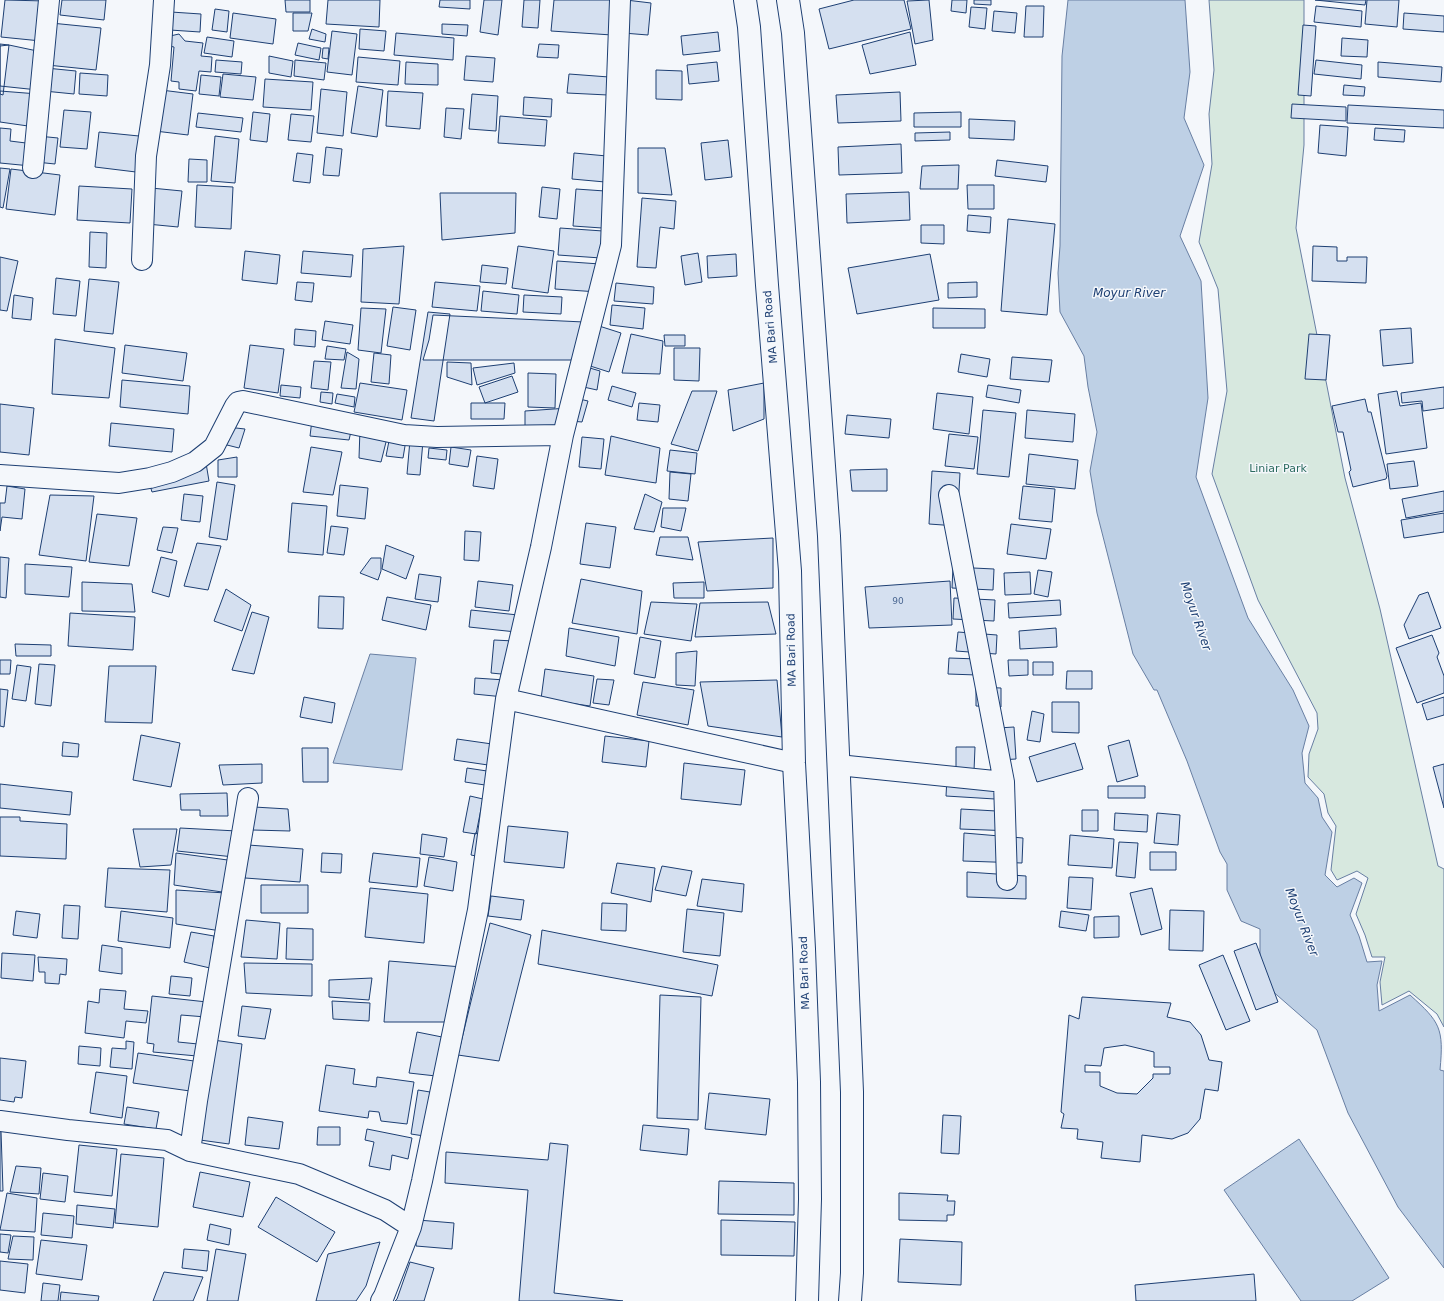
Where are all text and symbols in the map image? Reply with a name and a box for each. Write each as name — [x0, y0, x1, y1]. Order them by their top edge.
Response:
water label: Moyur River — [1093, 286, 1166, 300]
street label: MA Bari Road — [761, 290, 780, 364]
park label: Liniar Park — [1249, 462, 1307, 475]
water label: Moyur River — [1178, 580, 1215, 653]
house number: 90 — [892, 596, 904, 606]
street label: MA Bari Road — [784, 613, 799, 687]
water label: Moyur River — [1283, 886, 1322, 959]
street label: MA Bari Road — [797, 936, 812, 1010]

